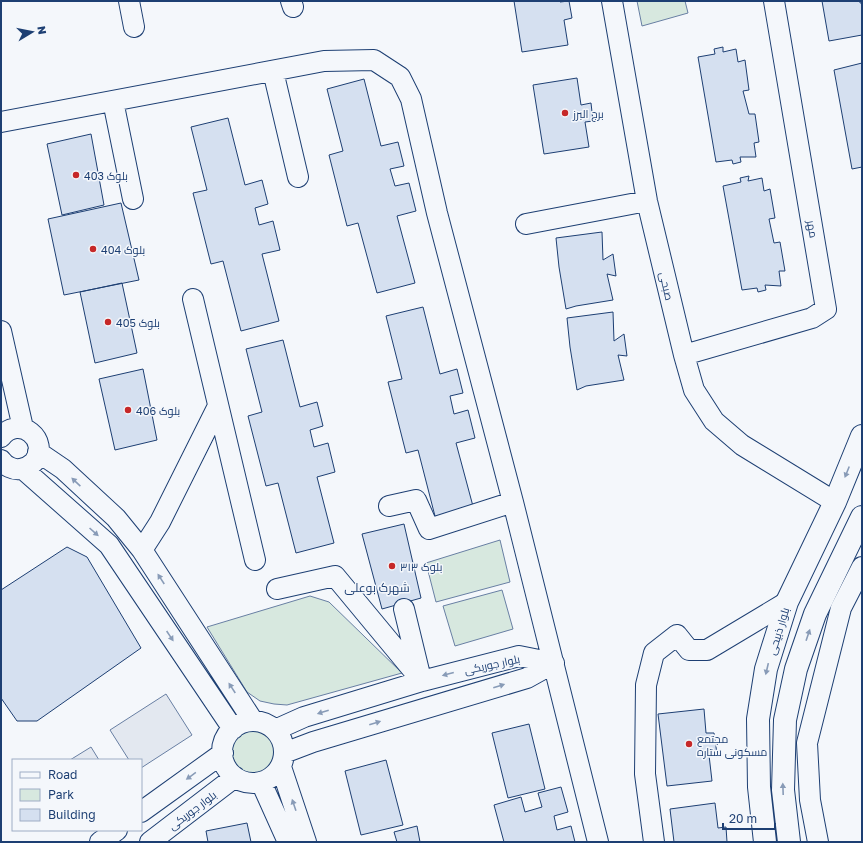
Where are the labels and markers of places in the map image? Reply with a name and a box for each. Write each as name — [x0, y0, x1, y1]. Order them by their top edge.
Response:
place label: برج البرز — [572, 107, 604, 122]
marker: برج البرز — [560, 108, 570, 118]
place label: بلوک 403 — [84, 169, 128, 183]
marker: بلوک 403 — [71, 170, 81, 180]
place label: بلوک 404 — [101, 243, 145, 257]
marker: بلوک 404 — [88, 244, 98, 254]
place label: بلوک 405 — [116, 316, 160, 330]
marker: بلوک 405 — [103, 317, 113, 327]
place label: بلوک 406 — [136, 404, 180, 418]
marker: بلوک 406 — [123, 405, 133, 415]
place label: بلوک ۳۱۳ — [400, 560, 442, 574]
marker: بلوک ۳۱۳ — [387, 561, 397, 571]
place label: مجتمع مسکونی ستاره — [697, 732, 767, 759]
marker: مجتمع مسکونی ستاره — [684, 739, 694, 749]

